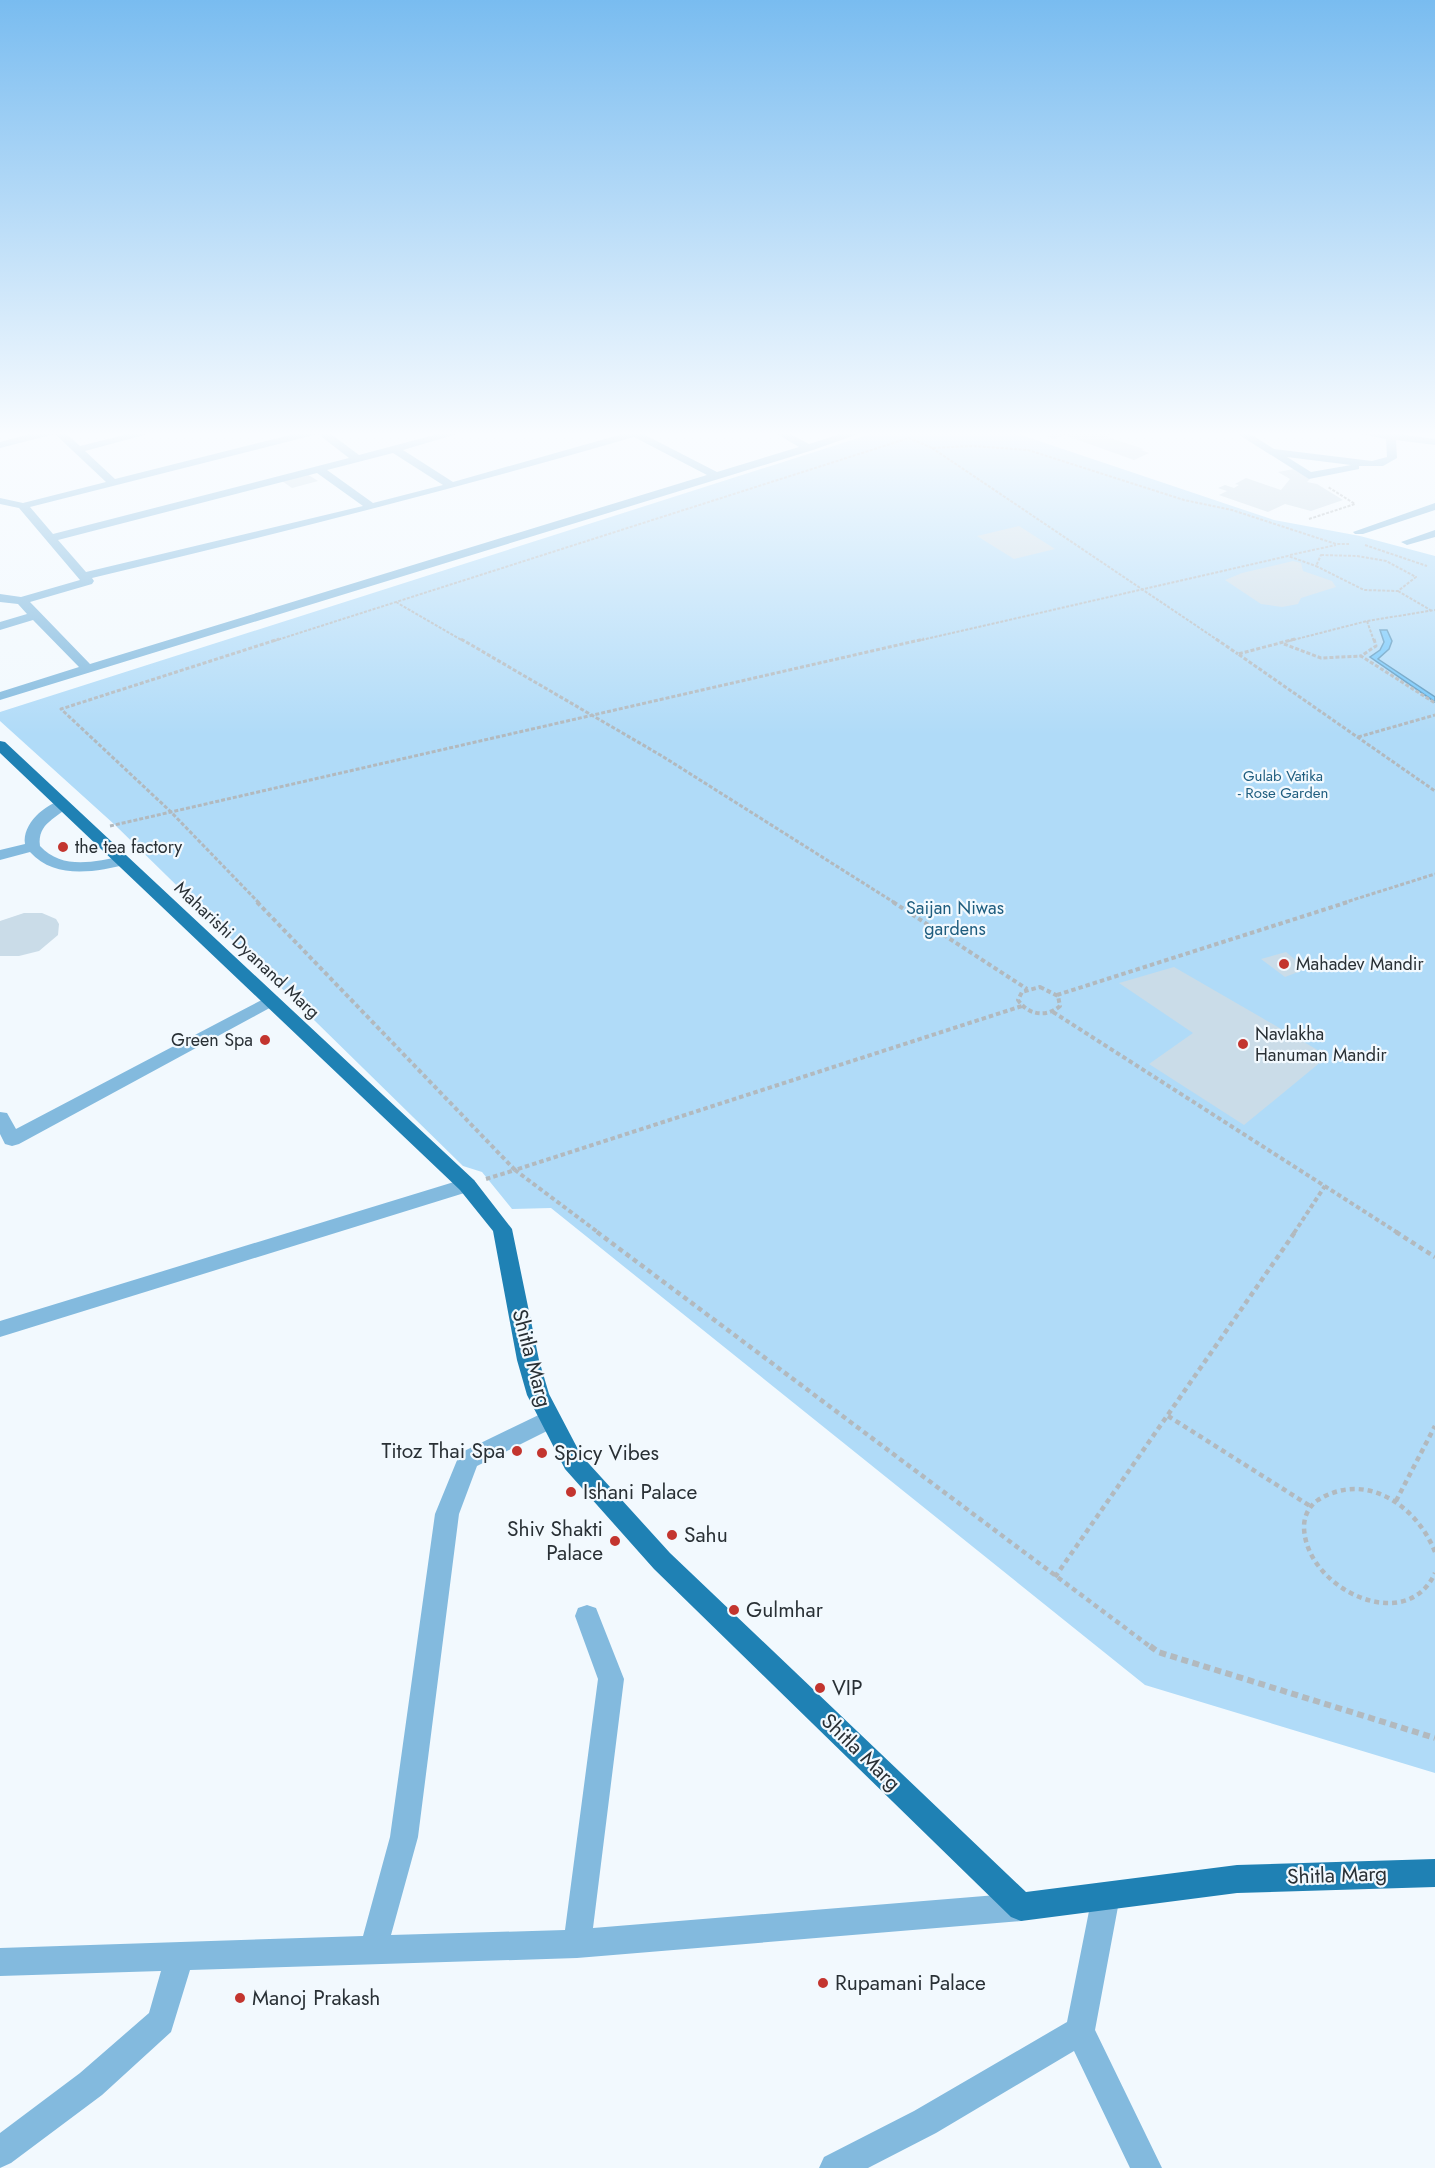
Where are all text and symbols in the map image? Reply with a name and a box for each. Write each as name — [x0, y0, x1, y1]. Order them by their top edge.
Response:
park label: Gulab Vatika - Rose Garden — [1238, 765, 1328, 804]
place label: the tea factory — [75, 834, 182, 860]
marker: the tea factory — [56, 840, 70, 854]
street label: Maharishi Dyanand Marg — [168, 875, 326, 1025]
park label: Saijan Niwas gardens — [906, 895, 1004, 942]
place label: Mahadev Mandir — [1296, 951, 1425, 977]
marker: Mahadev Mandir — [1277, 957, 1291, 971]
place label: Navlakha Hanuman Mandir — [1255, 1021, 1388, 1068]
place label: Green Spa — [171, 1027, 253, 1053]
marker: Green Spa — [258, 1033, 272, 1047]
marker: Navlakha Hanuman Mandir — [1236, 1037, 1250, 1051]
street label: Shitla Marg — [505, 1306, 559, 1410]
place label: Titoz Thai Spa — [381, 1436, 505, 1466]
place label: Spicy Vibes — [554, 1438, 659, 1468]
marker: Titoz Thai Spa — [510, 1444, 524, 1458]
marker: Spicy Vibes — [535, 1446, 549, 1460]
place label: Ishani Palace — [583, 1477, 697, 1507]
marker: Ishani Palace — [564, 1485, 578, 1499]
place label: Shiv Shakti Palace — [507, 1514, 603, 1568]
place label: Sahu — [684, 1520, 728, 1550]
marker: Sahu — [665, 1528, 679, 1542]
marker: Shiv Shakti Palace — [608, 1534, 622, 1548]
place label: Gulmhar — [746, 1595, 824, 1625]
marker: Gulmhar — [727, 1603, 741, 1617]
place label: VIP — [832, 1673, 863, 1703]
marker: VIP — [813, 1681, 827, 1695]
street label: Shitla Marg — [815, 1706, 907, 1798]
street label: Shitla Marg — [1286, 1858, 1388, 1892]
place label: Rupamani Palace — [835, 1968, 986, 1998]
marker: Rupamani Palace — [816, 1976, 830, 1990]
place label: Manoj Prakash — [252, 1983, 380, 2013]
marker: Manoj Prakash — [233, 1991, 247, 2005]

